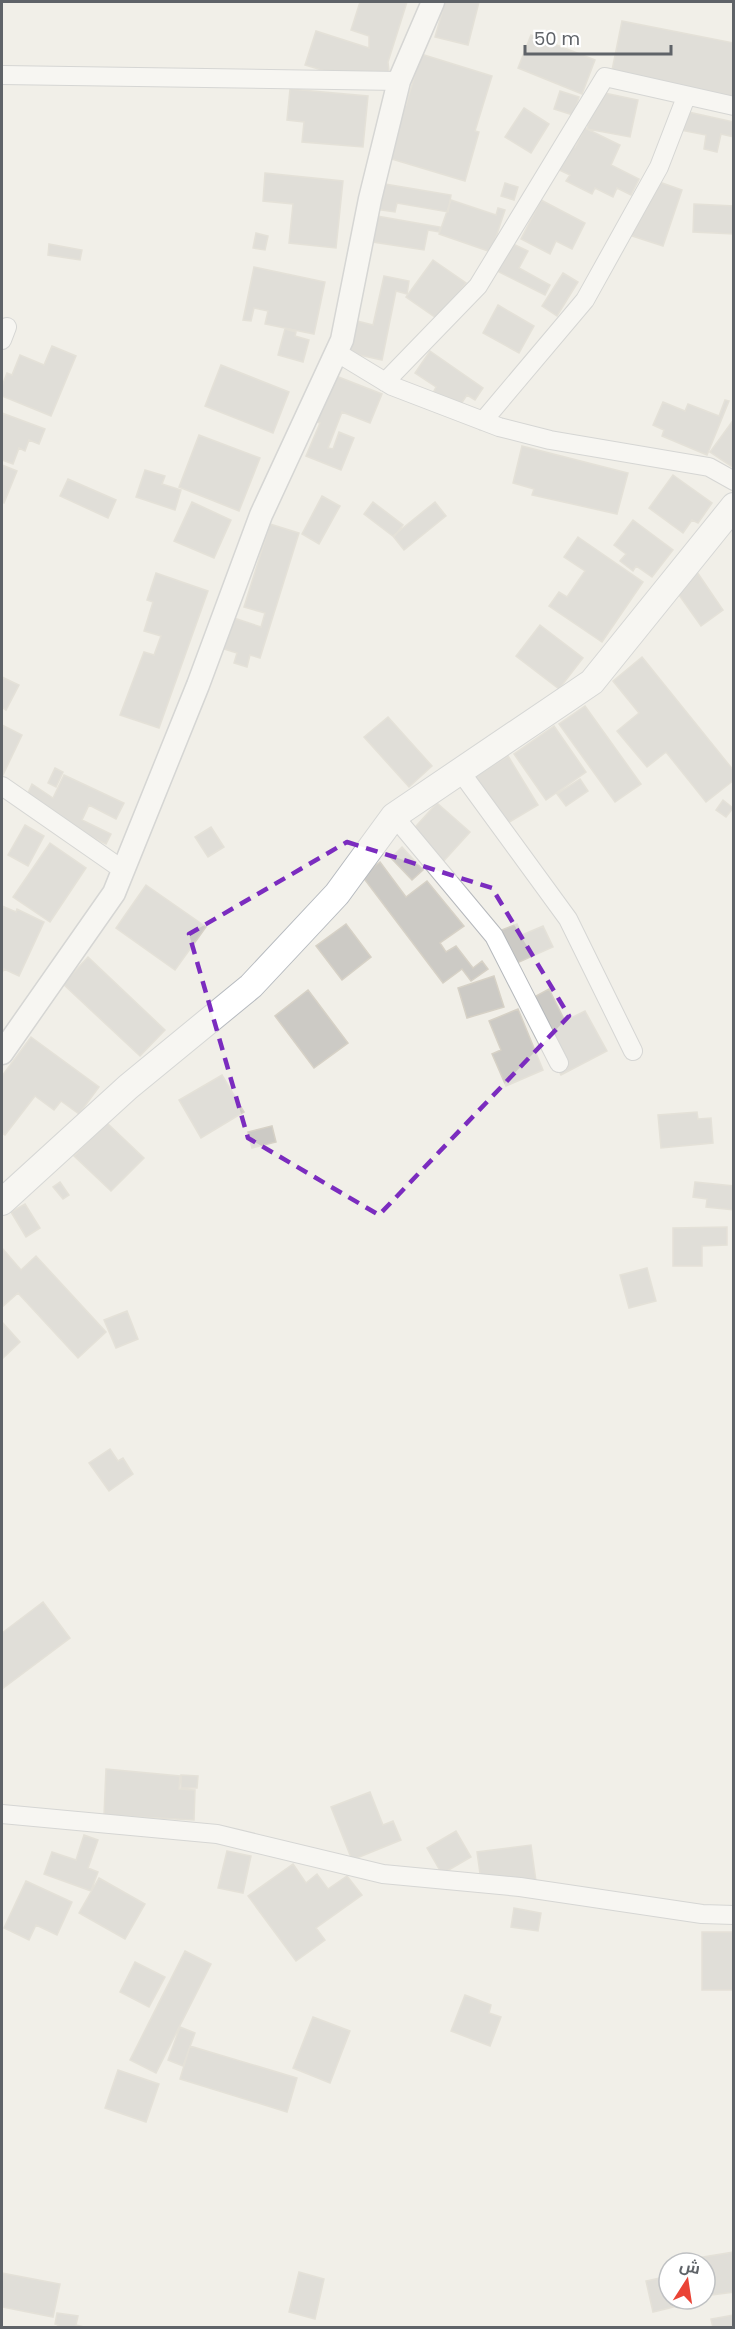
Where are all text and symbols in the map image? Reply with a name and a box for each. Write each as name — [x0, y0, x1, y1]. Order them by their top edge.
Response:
scale bar — [525, 18, 670, 56]
text: 50 m — [534, 26, 580, 51]
north arrow — [657, 2251, 717, 2311]
text: ش — [678, 2253, 702, 2280]

